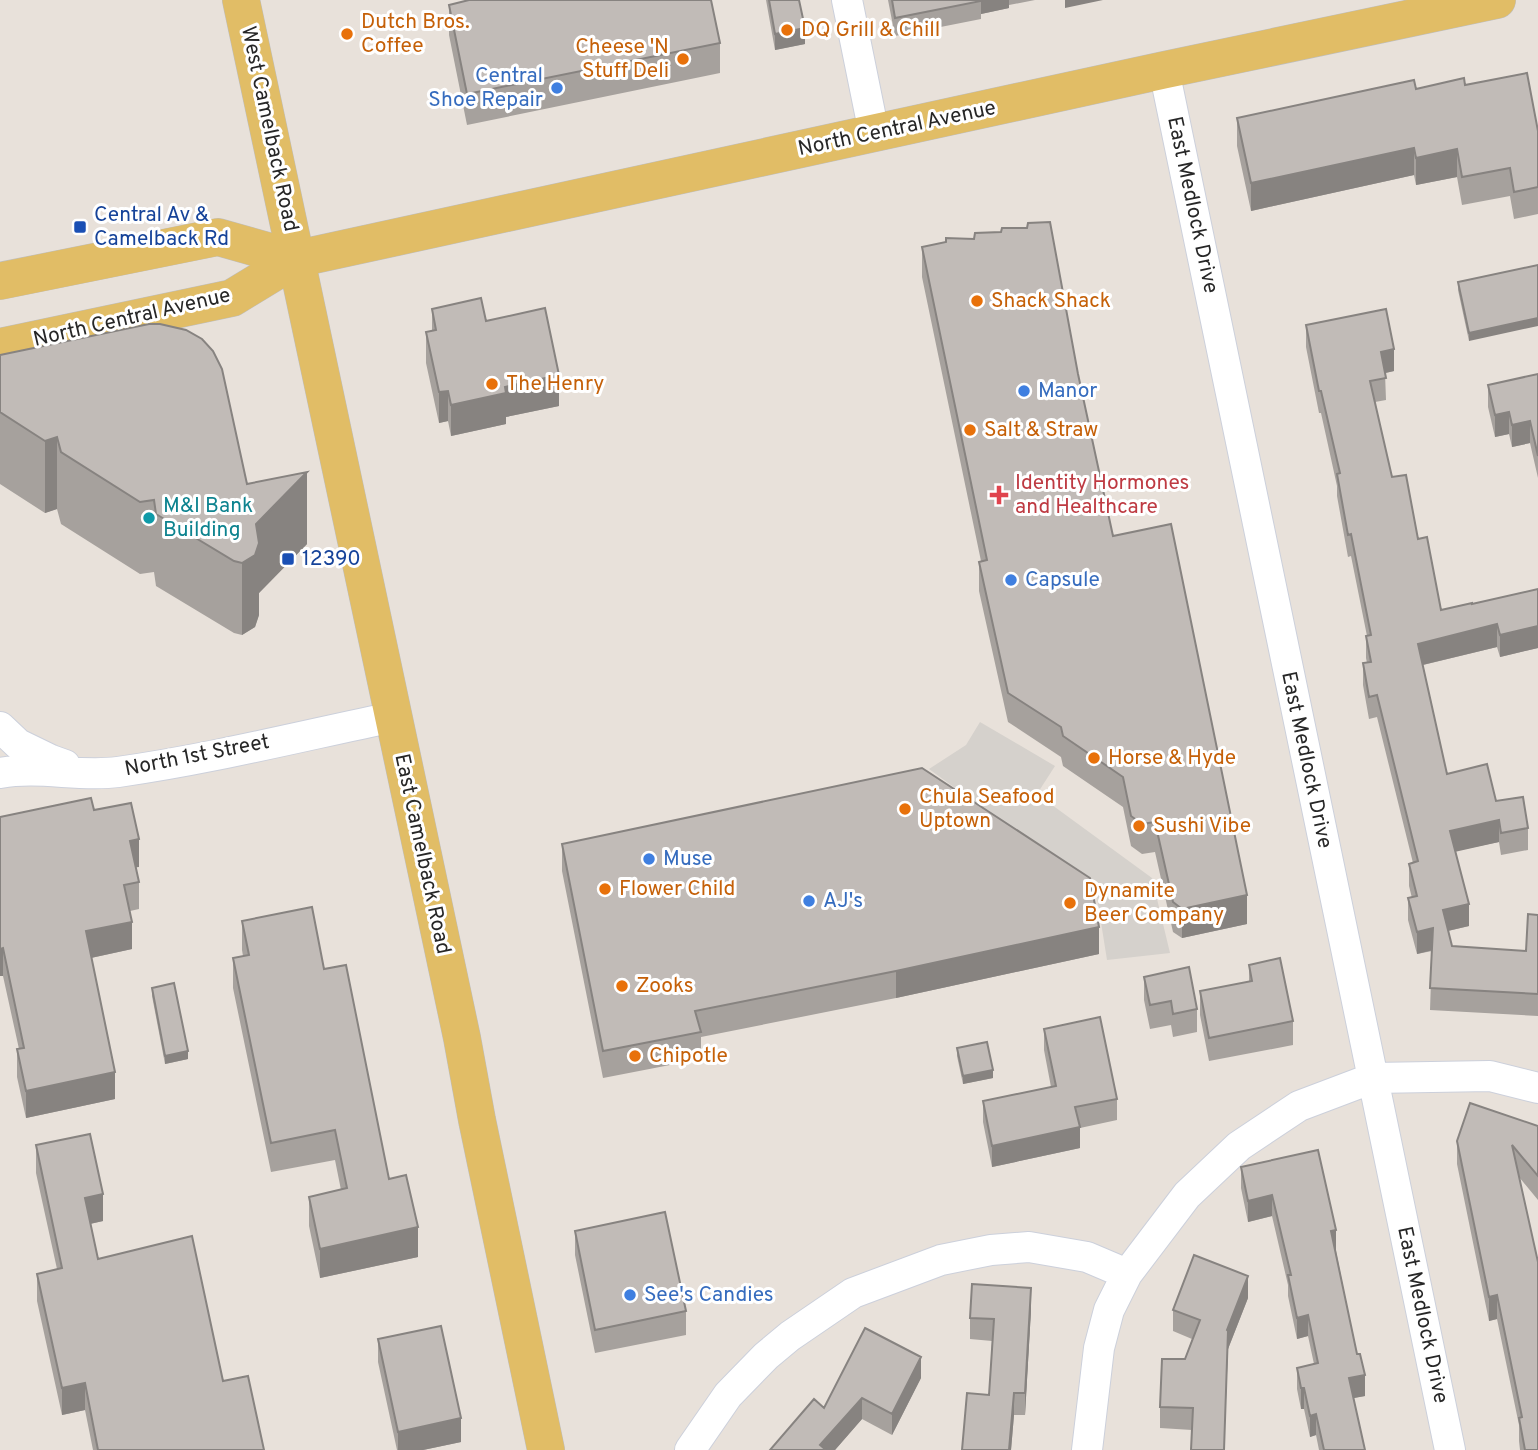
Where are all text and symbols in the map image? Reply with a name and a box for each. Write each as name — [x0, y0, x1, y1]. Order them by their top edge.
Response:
place label: Dutch Bros. Coffee — [361, 9, 470, 60]
place label: DQ Grill & Chill — [801, 17, 940, 44]
marker: DQ Grill & Chill — [779, 22, 795, 38]
street label: West Camelback Road — [234, 24, 304, 234]
marker: Dutch Bros. Coffee — [339, 26, 355, 42]
place label: Cheese 'N Stuff Deli — [575, 34, 669, 85]
marker: Cheese 'N Stuff Deli — [675, 51, 691, 67]
place label: Central Shoe Repair — [428, 63, 543, 114]
marker: Central Shoe Repair — [549, 80, 565, 96]
street label: North Central Avenue — [796, 95, 998, 163]
street label: East Medlock Drive — [1160, 114, 1224, 296]
place label: Central Av & Camelback Rd — [94, 202, 229, 253]
marker: Central Av & Camelback Rd — [72, 219, 88, 235]
street label: North Central Avenue — [31, 282, 233, 354]
place label: Shack Shack — [991, 288, 1111, 315]
marker: Shack Shack — [969, 293, 985, 309]
place label: The Henry — [506, 371, 604, 398]
marker: The Henry — [484, 376, 500, 392]
place label: Manor — [1038, 378, 1098, 405]
marker: Manor — [1016, 383, 1032, 399]
place label: Salt & Straw — [984, 417, 1098, 444]
marker: Salt & Straw — [962, 422, 978, 438]
place label: Identity Hormones and Healthcare — [1015, 470, 1189, 521]
marker: Identity Hormones and Healthcare — [989, 485, 1009, 505]
place label: M&I Bank Building — [163, 493, 253, 544]
marker: M&I Bank Building — [141, 510, 157, 526]
place label: 12390 — [302, 546, 361, 573]
marker: 12390 — [280, 551, 296, 567]
place label: Capsule — [1025, 567, 1100, 594]
marker: Capsule — [1003, 572, 1019, 588]
street label: East Medlock Drive — [1274, 669, 1338, 851]
street label: North 1st Street — [122, 729, 272, 783]
place label: Horse & Hyde — [1108, 745, 1236, 772]
marker: Horse & Hyde — [1086, 750, 1102, 766]
street label: East Camelback Road — [388, 751, 456, 957]
place label: Chula Seafood Uptown — [919, 784, 1055, 835]
marker: Chula Seafood Uptown — [897, 801, 913, 817]
place label: Sushi Vibe — [1153, 813, 1251, 840]
marker: Sushi Vibe — [1131, 818, 1147, 834]
place label: Muse — [663, 846, 713, 873]
marker: Muse — [641, 851, 657, 867]
place label: Flower Child — [619, 876, 735, 903]
place label: Dynamite Beer Company — [1084, 878, 1224, 929]
marker: Flower Child — [597, 881, 613, 897]
place label: AJ's — [823, 888, 863, 915]
marker: AJ's — [801, 893, 817, 909]
marker: Dynamite Beer Company — [1062, 895, 1078, 911]
place label: Zooks — [636, 973, 694, 1000]
marker: Zooks — [614, 978, 630, 994]
place label: Chipotle — [649, 1043, 728, 1070]
marker: Chipotle — [627, 1048, 643, 1064]
street label: East Medlock Drive — [1390, 1224, 1454, 1406]
place label: See's Candies — [644, 1282, 774, 1309]
marker: See's Candies — [622, 1287, 638, 1303]

